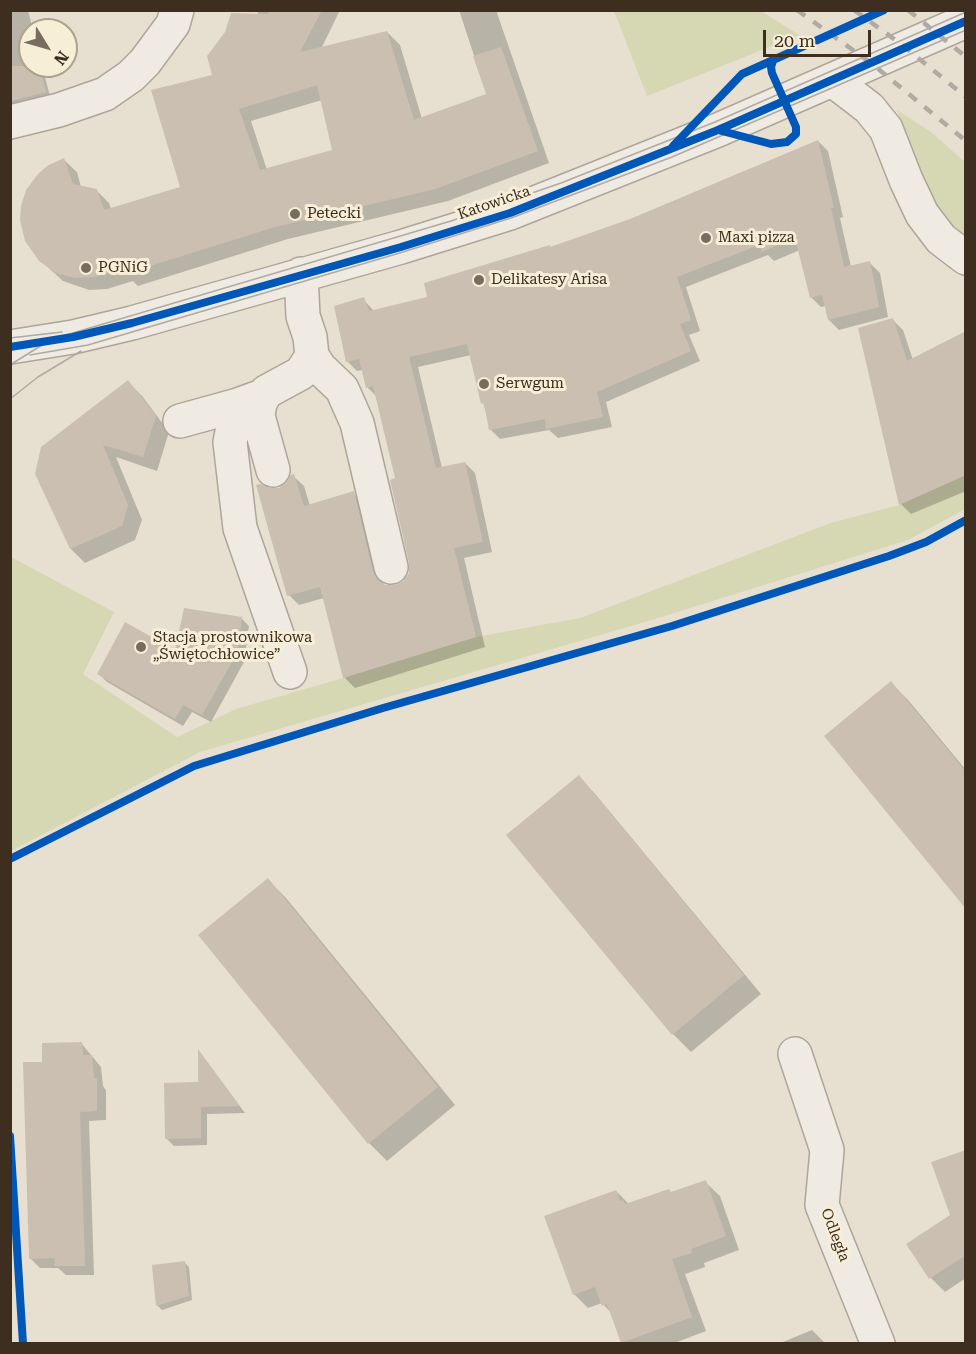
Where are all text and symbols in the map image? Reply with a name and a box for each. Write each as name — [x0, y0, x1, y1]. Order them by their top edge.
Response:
north arrow — [18, 18, 78, 78]
scale bar — [766, 18, 874, 56]
text: 20 m — [774, 30, 815, 51]
text: N — [50, 47, 72, 69]
street label: Katowicka — [455, 182, 533, 224]
place label: Petecki — [307, 205, 361, 223]
marker: Petecki — [288, 207, 302, 221]
place label: Maxi pizza — [718, 229, 795, 247]
marker: Maxi pizza — [699, 231, 713, 245]
place label: PGNiG — [98, 259, 148, 277]
marker: PGNiG — [79, 261, 93, 275]
place label: Delikatesy Arisa — [491, 271, 607, 289]
marker: Delikatesy Arisa — [472, 273, 486, 287]
place label: Serwgum — [496, 375, 564, 393]
marker: Serwgum — [477, 377, 491, 391]
place label: Stacja prostownikowa „Świętochłowice” — [153, 629, 312, 664]
marker: Stacja prostownikowa „Świętochłowice” — [134, 640, 148, 654]
street label: Odległa — [817, 1206, 853, 1264]

